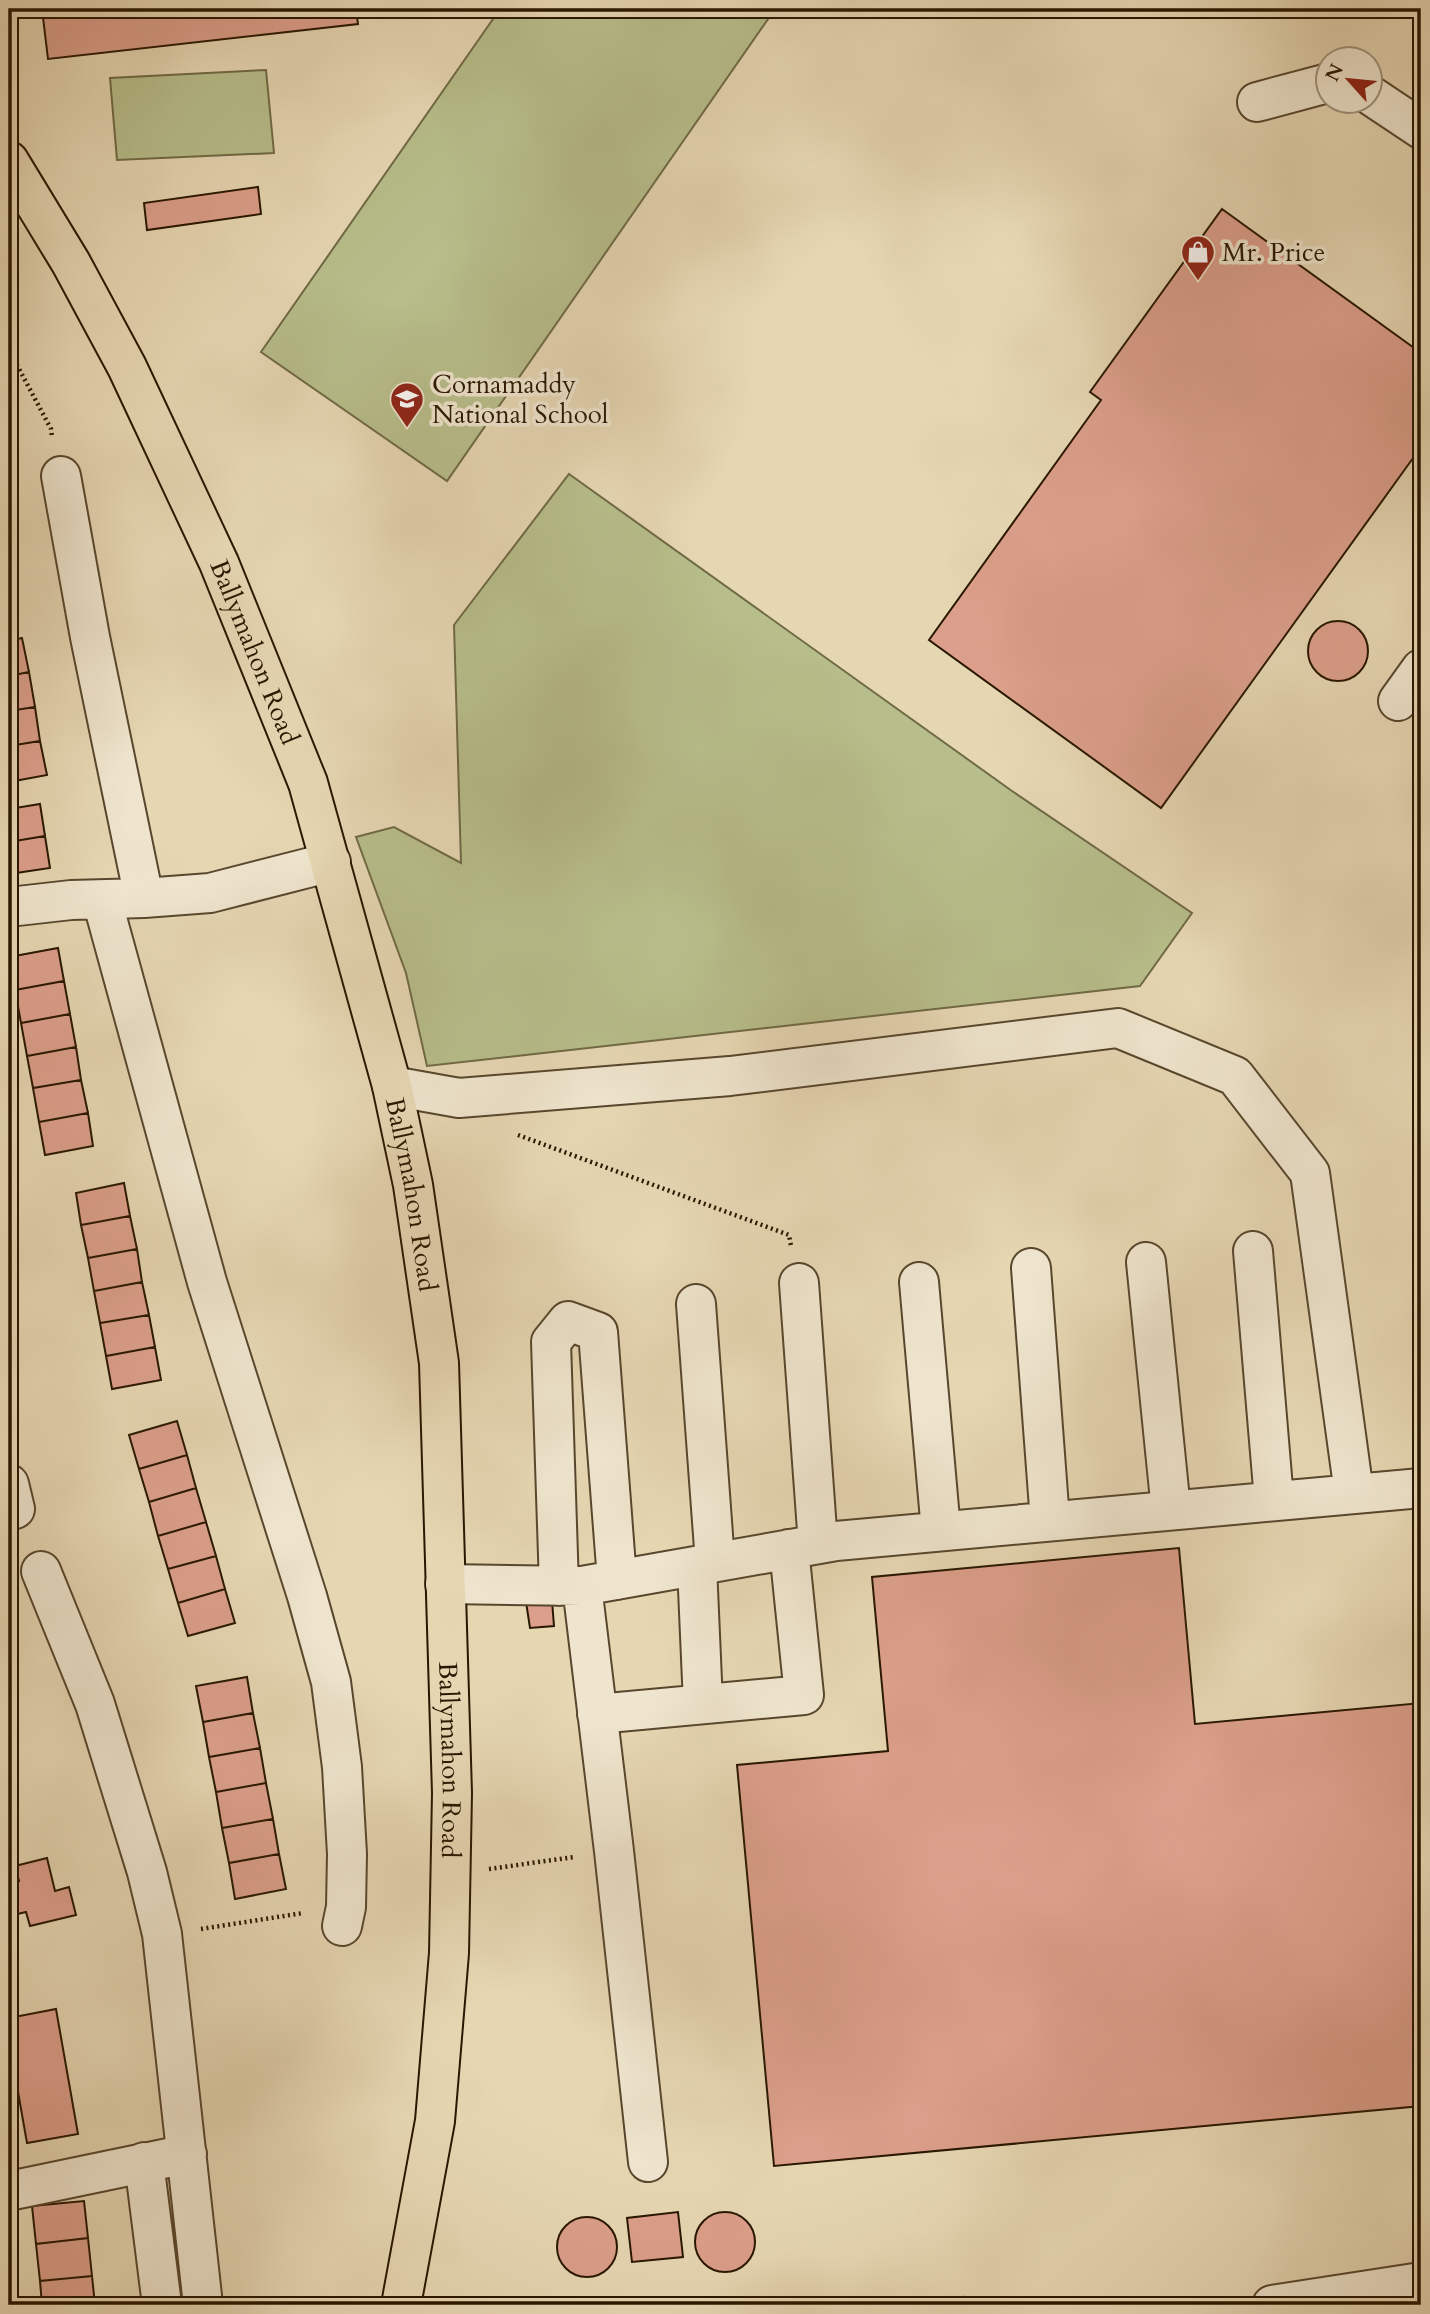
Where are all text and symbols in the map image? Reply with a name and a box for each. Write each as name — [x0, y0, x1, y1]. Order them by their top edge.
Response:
north arrow — [1314, 46, 1384, 116]
text: N — [1319, 59, 1350, 86]
shop icon: Mr. Price — [1179, 233, 1217, 282]
place label: Mr. Price — [1222, 235, 1325, 270]
place label: Cornamaddy National School — [432, 367, 609, 432]
school or university icon: Cornamaddy National School — [388, 380, 426, 429]
street label: Ballymahon Road — [202, 554, 308, 750]
street label: Ballymahon Road — [377, 1094, 446, 1294]
street label: Ballymahon Road — [431, 1661, 470, 1859]

